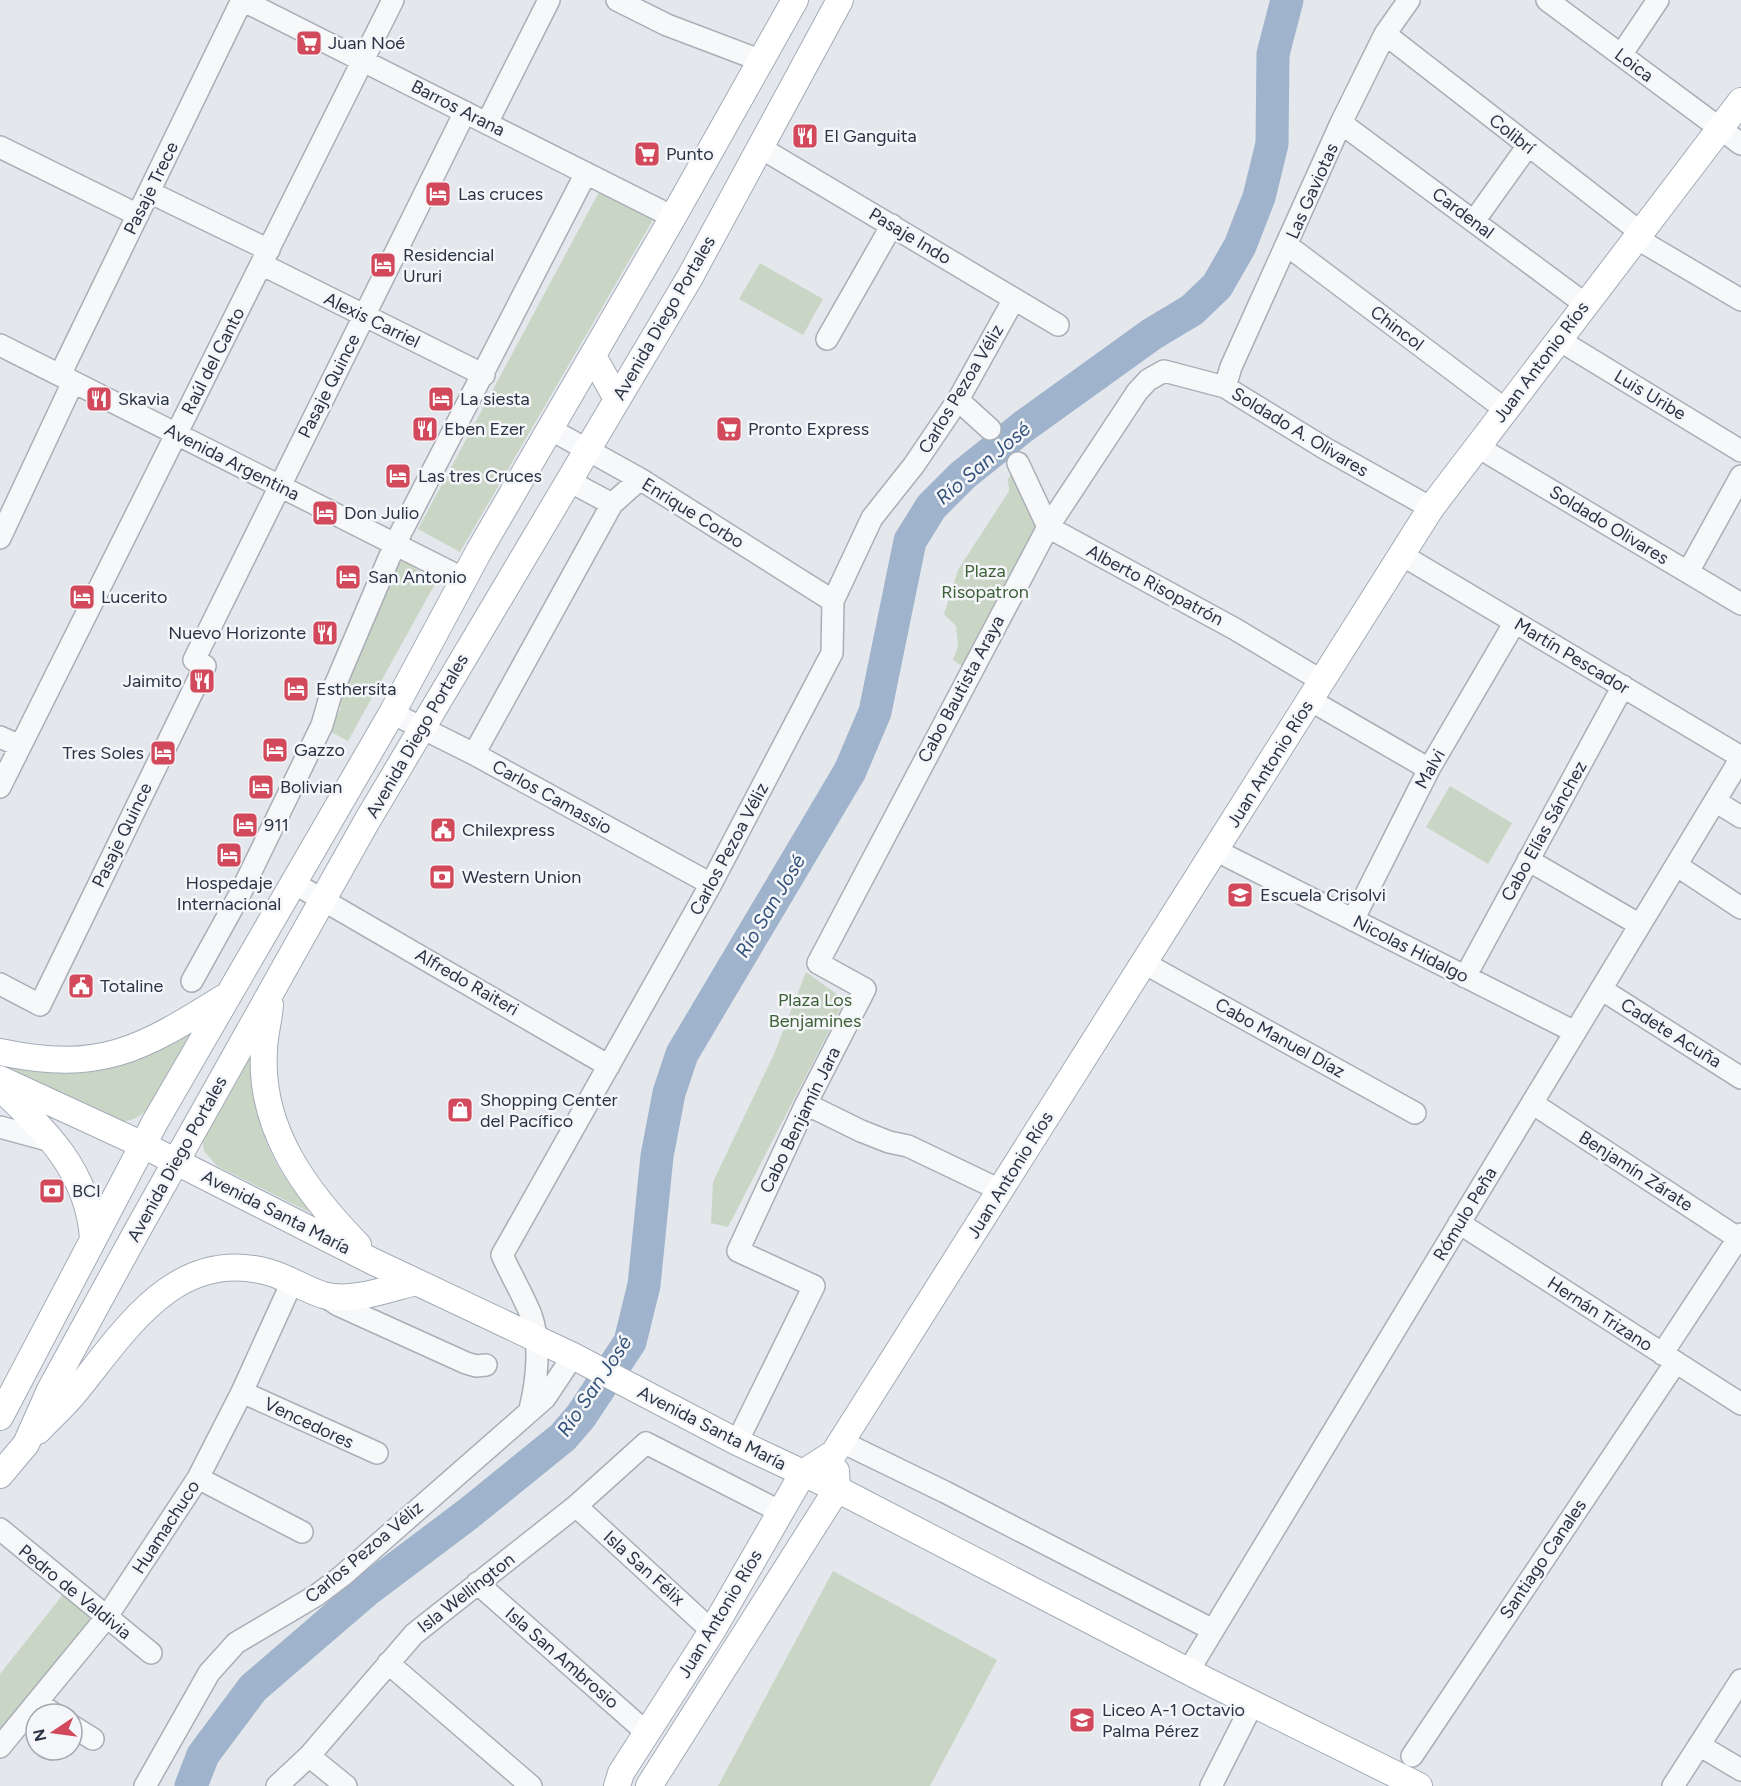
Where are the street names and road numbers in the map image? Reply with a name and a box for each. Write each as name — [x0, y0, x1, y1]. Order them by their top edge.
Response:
street label: Loica — [1610, 43, 1658, 87]
street label: Barros Arana — [407, 75, 509, 141]
street label: Colibrí — [1485, 109, 1540, 159]
street label: Pasaje Trece — [119, 138, 183, 238]
street label: Las Gaviotas — [1281, 140, 1343, 242]
street label: Cardenal — [1428, 183, 1498, 243]
street label: Pasaje Indo — [865, 203, 955, 269]
street label: Avenida Diego Portales — [608, 232, 720, 404]
street label: Alexis Carriel — [321, 287, 423, 353]
street label: Juan Antonio Ríos — [1488, 297, 1594, 427]
street label: Chincol — [1366, 301, 1428, 355]
street label: Raúl del Canto — [177, 304, 249, 418]
street label: Carlos Pezoa Véliz — [914, 320, 1008, 458]
street label: Pasaje Quince — [293, 330, 365, 442]
street label: Luis Uribe — [1610, 365, 1690, 425]
street label: Soldado A. Olivares — [1228, 382, 1372, 482]
street label: Avenida Argentina — [161, 419, 303, 505]
street label: Enrique Corbo — [638, 473, 748, 553]
street label: Soldado Olivares — [1545, 481, 1673, 569]
street label: Alberto Risopatrón — [1083, 540, 1227, 630]
street label: Cabo Bautista Araya — [913, 612, 1009, 766]
street label: Martín Pescador — [1510, 613, 1634, 699]
street label: Avenida Diego Portales — [361, 650, 473, 822]
street label: Juan Antonio Ríos — [1222, 696, 1318, 832]
street label: Malvi — [1410, 745, 1450, 793]
street label: Carlos Camassio — [488, 755, 616, 839]
street label: Cabo Elías Sánchez — [1496, 757, 1592, 905]
street label: Pasaje Quince — [87, 779, 157, 891]
street label: Carlos Pezoa Véliz — [685, 779, 773, 919]
street label: Nicolas Hidalgo — [1350, 910, 1472, 988]
street label: Alfredo Raiteri — [411, 944, 523, 1020]
street label: Cabo Manuel Díaz — [1211, 993, 1349, 1083]
street label: Cadete Acuña — [1617, 993, 1725, 1073]
street label: Cabo Benjamín Jara — [755, 1043, 845, 1197]
street label: Avenida Diego Portales — [122, 1072, 232, 1246]
street label: Juan Antonio Ríos — [962, 1107, 1058, 1243]
street label: Benjamín Zárate — [1575, 1126, 1697, 1216]
street label: Rómulo Peña — [1428, 1163, 1502, 1265]
street label: Avenida Santa María — [198, 1165, 354, 1259]
street label: Hernán Trizano — [1543, 1272, 1657, 1356]
street label: Avenida Santa María — [634, 1381, 790, 1475]
street label: Vencedores — [261, 1393, 357, 1453]
street label: Huamachuco — [128, 1476, 204, 1578]
street label: Santiago Canales — [1495, 1495, 1591, 1623]
street label: Carlos Pezoa Véliz — [301, 1496, 428, 1608]
street label: Isla San Félix — [599, 1526, 690, 1611]
street label: Pedro de Valdivia — [14, 1540, 136, 1644]
street label: Juan Antonio Ríos — [673, 1546, 767, 1682]
street label: Isla Wellington — [413, 1548, 519, 1638]
street label: Isla San Ambrosio — [501, 1603, 623, 1713]

